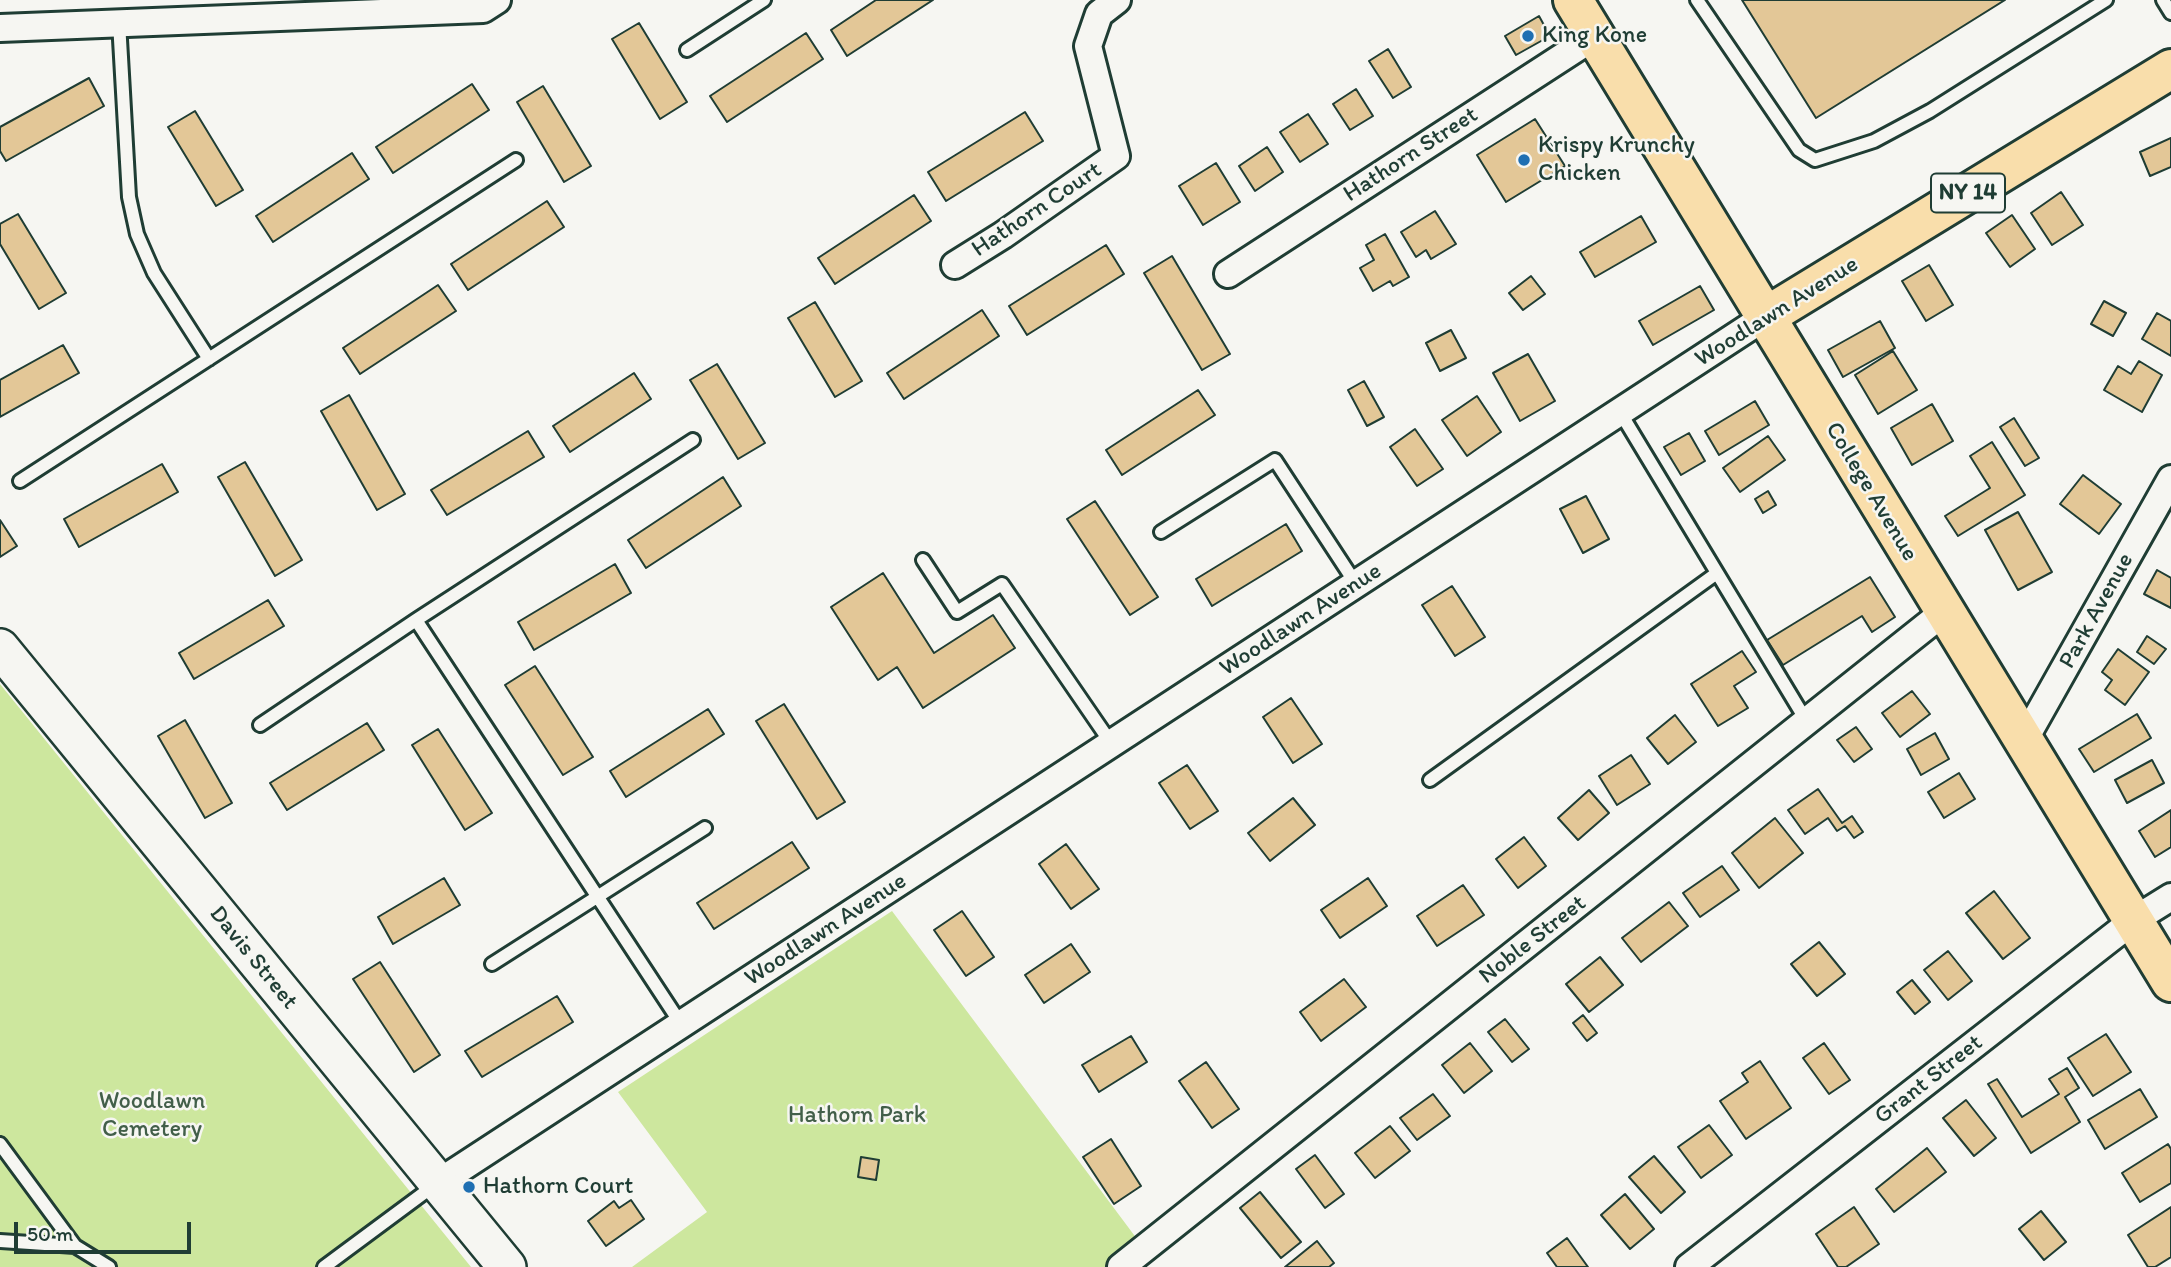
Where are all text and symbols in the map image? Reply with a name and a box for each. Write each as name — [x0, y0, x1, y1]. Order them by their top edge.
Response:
place label: King Kone — [1542, 22, 1647, 50]
marker: King Kone — [1520, 28, 1536, 44]
street label: Hathorn Street — [1338, 101, 1484, 209]
place label: Krispy Krunchy Chicken — [1538, 132, 1695, 188]
marker: Krispy Krunchy Chicken — [1516, 152, 1532, 168]
street label: Hathorn Court — [967, 156, 1107, 264]
road number: NY 14 — [1931, 174, 2005, 212]
street label: Woodlawn Avenue — [1690, 250, 1864, 374]
street label: College Avenue — [1818, 417, 1924, 567]
street label: Park Avenue — [2053, 548, 2141, 674]
street label: Woodlawn Avenue — [1215, 557, 1387, 683]
street label: Woodlawn Avenue — [740, 867, 912, 993]
street label: Noble Street — [1474, 889, 1592, 991]
street label: Davis Street — [202, 900, 304, 1016]
street label: Grant Street — [1869, 1029, 1989, 1131]
park label: Woodlawn Cemetery — [99, 1088, 205, 1144]
park label: Hathorn Park — [788, 1102, 926, 1130]
place label: Hathorn Court — [483, 1173, 633, 1201]
marker: Hathorn Court — [461, 1179, 477, 1195]
scale bar — [18, 1208, 194, 1252]
text: 50 m — [27, 1221, 73, 1246]

